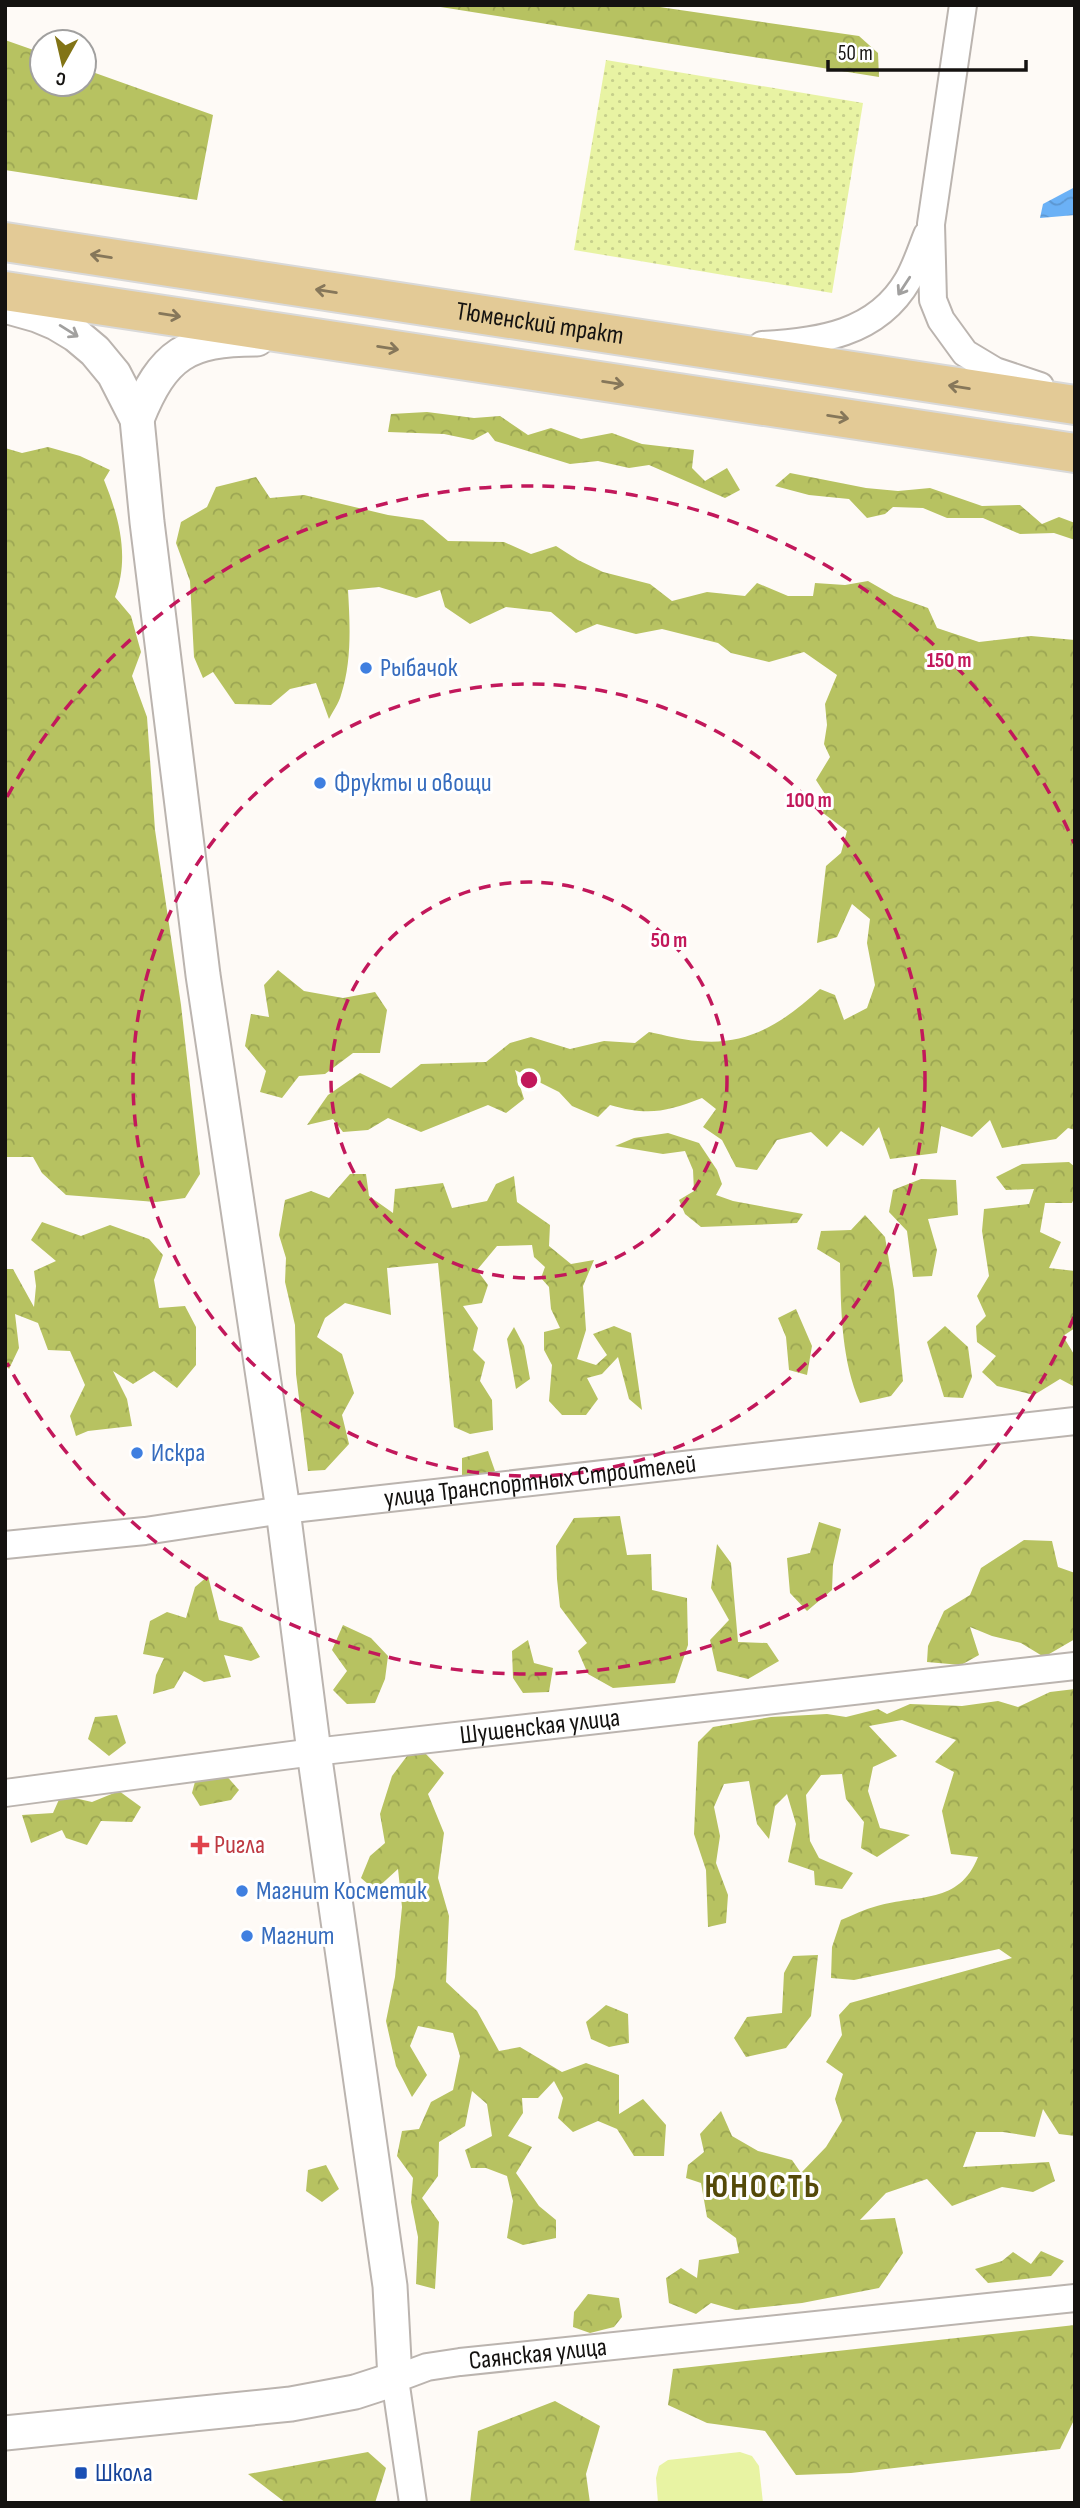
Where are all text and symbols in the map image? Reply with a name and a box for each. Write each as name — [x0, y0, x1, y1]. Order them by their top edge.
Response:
north arrow — [28, 28, 98, 98]
scale bar — [828, 28, 1026, 72]
text: 50 m — [838, 41, 873, 66]
text: С — [54, 66, 67, 90]
one-way arrow — [90, 250, 113, 263]
one-way arrow — [896, 276, 911, 295]
one-way arrow — [315, 284, 338, 297]
street label: Тюменский тракт — [454, 295, 626, 352]
one-way arrow — [158, 309, 181, 322]
one-way arrow — [58, 324, 78, 338]
one-way arrow — [376, 342, 399, 355]
one-way arrow — [601, 376, 624, 389]
one-way arrow — [948, 380, 971, 393]
one-way arrow — [826, 411, 849, 424]
text: 150 m — [927, 648, 971, 673]
place label: Рыбачок — [380, 653, 458, 684]
marker: Рыбачок — [358, 660, 374, 676]
place label: Фрукты и овощи — [334, 768, 492, 799]
marker: Фрукты и овощи — [312, 775, 328, 791]
text: 100 m — [786, 788, 832, 813]
text: 50 m — [651, 928, 687, 953]
centre of rings — [517, 1068, 541, 1092]
place label: Искра — [151, 1438, 205, 1469]
marker: Искра — [129, 1445, 145, 1461]
street label: улица Транспортных Строителей — [382, 1448, 698, 1514]
street label: Шушенская улица — [458, 1702, 622, 1751]
place label: Ригла — [214, 1830, 265, 1861]
marker: Ригла — [192, 1837, 208, 1853]
place label: Магнит Косметик — [256, 1876, 427, 1907]
marker: Магнит Косметик — [234, 1883, 250, 1899]
place label: Магнит — [261, 1921, 334, 1952]
marker: Магнит — [239, 1928, 255, 1944]
district label: ЮНОСТЬ — [705, 2167, 821, 2207]
street label: Саянская улица — [467, 2331, 608, 2376]
place label: Школа — [95, 2458, 153, 2489]
marker: Школа — [73, 2465, 89, 2481]

